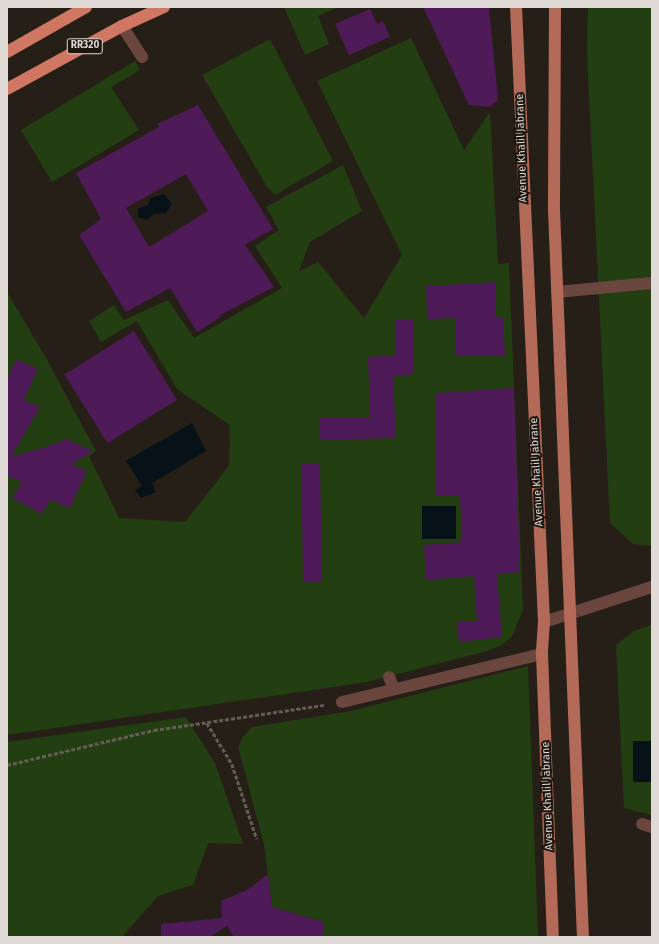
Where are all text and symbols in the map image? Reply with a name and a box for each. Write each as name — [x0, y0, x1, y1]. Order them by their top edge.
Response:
road number: RR320 — [66, 38, 104, 54]
street label: Avenue Khalil Jabrane — [514, 93, 530, 203]
street label: Avenue Khalil Jabrane — [528, 417, 546, 527]
street label: Avenue Khalil Jabrane — [540, 741, 556, 851]

